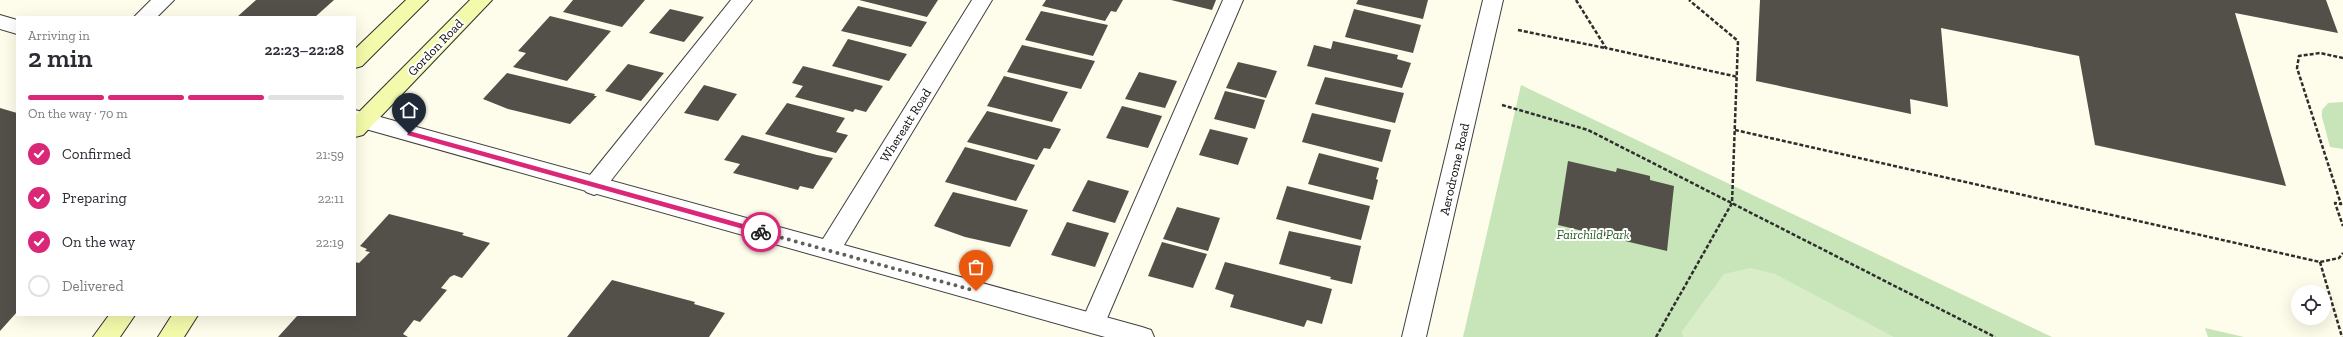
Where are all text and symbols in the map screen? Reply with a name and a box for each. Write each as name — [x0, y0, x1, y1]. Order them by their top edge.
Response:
street label: Gordon Road — [405, 16, 466, 79]
text: Arriving in — [28, 28, 90, 43]
text: 22:23–22:28 — [265, 41, 344, 59]
text: 2 min — [28, 42, 92, 74]
street label: Whereatt Road — [877, 86, 934, 165]
pin — [392, 93, 426, 134]
icon: home — [398, 99, 420, 121]
text: On the way · 70 m — [28, 106, 128, 121]
street label: Aerodrome Road — [1437, 122, 1472, 217]
icon: check — [28, 143, 50, 165]
text: Confirmed — [62, 145, 131, 163]
text: 21:59 — [316, 147, 344, 162]
icon: check — [28, 187, 50, 209]
text: Preparing — [62, 189, 127, 207]
text: 22:11 — [318, 191, 344, 206]
courier — [741, 212, 781, 252]
icon: bike — [750, 221, 772, 243]
park label: Fairchild Park — [1556, 227, 1630, 242]
icon: check — [28, 231, 50, 253]
text: On the way — [62, 233, 135, 251]
text: 22:19 — [316, 235, 344, 250]
pin — [959, 250, 993, 291]
icon: bag — [965, 256, 987, 278]
text: Delivered — [62, 277, 124, 295]
map controls — [2291, 285, 2331, 325]
button: locate — [2291, 285, 2331, 325]

